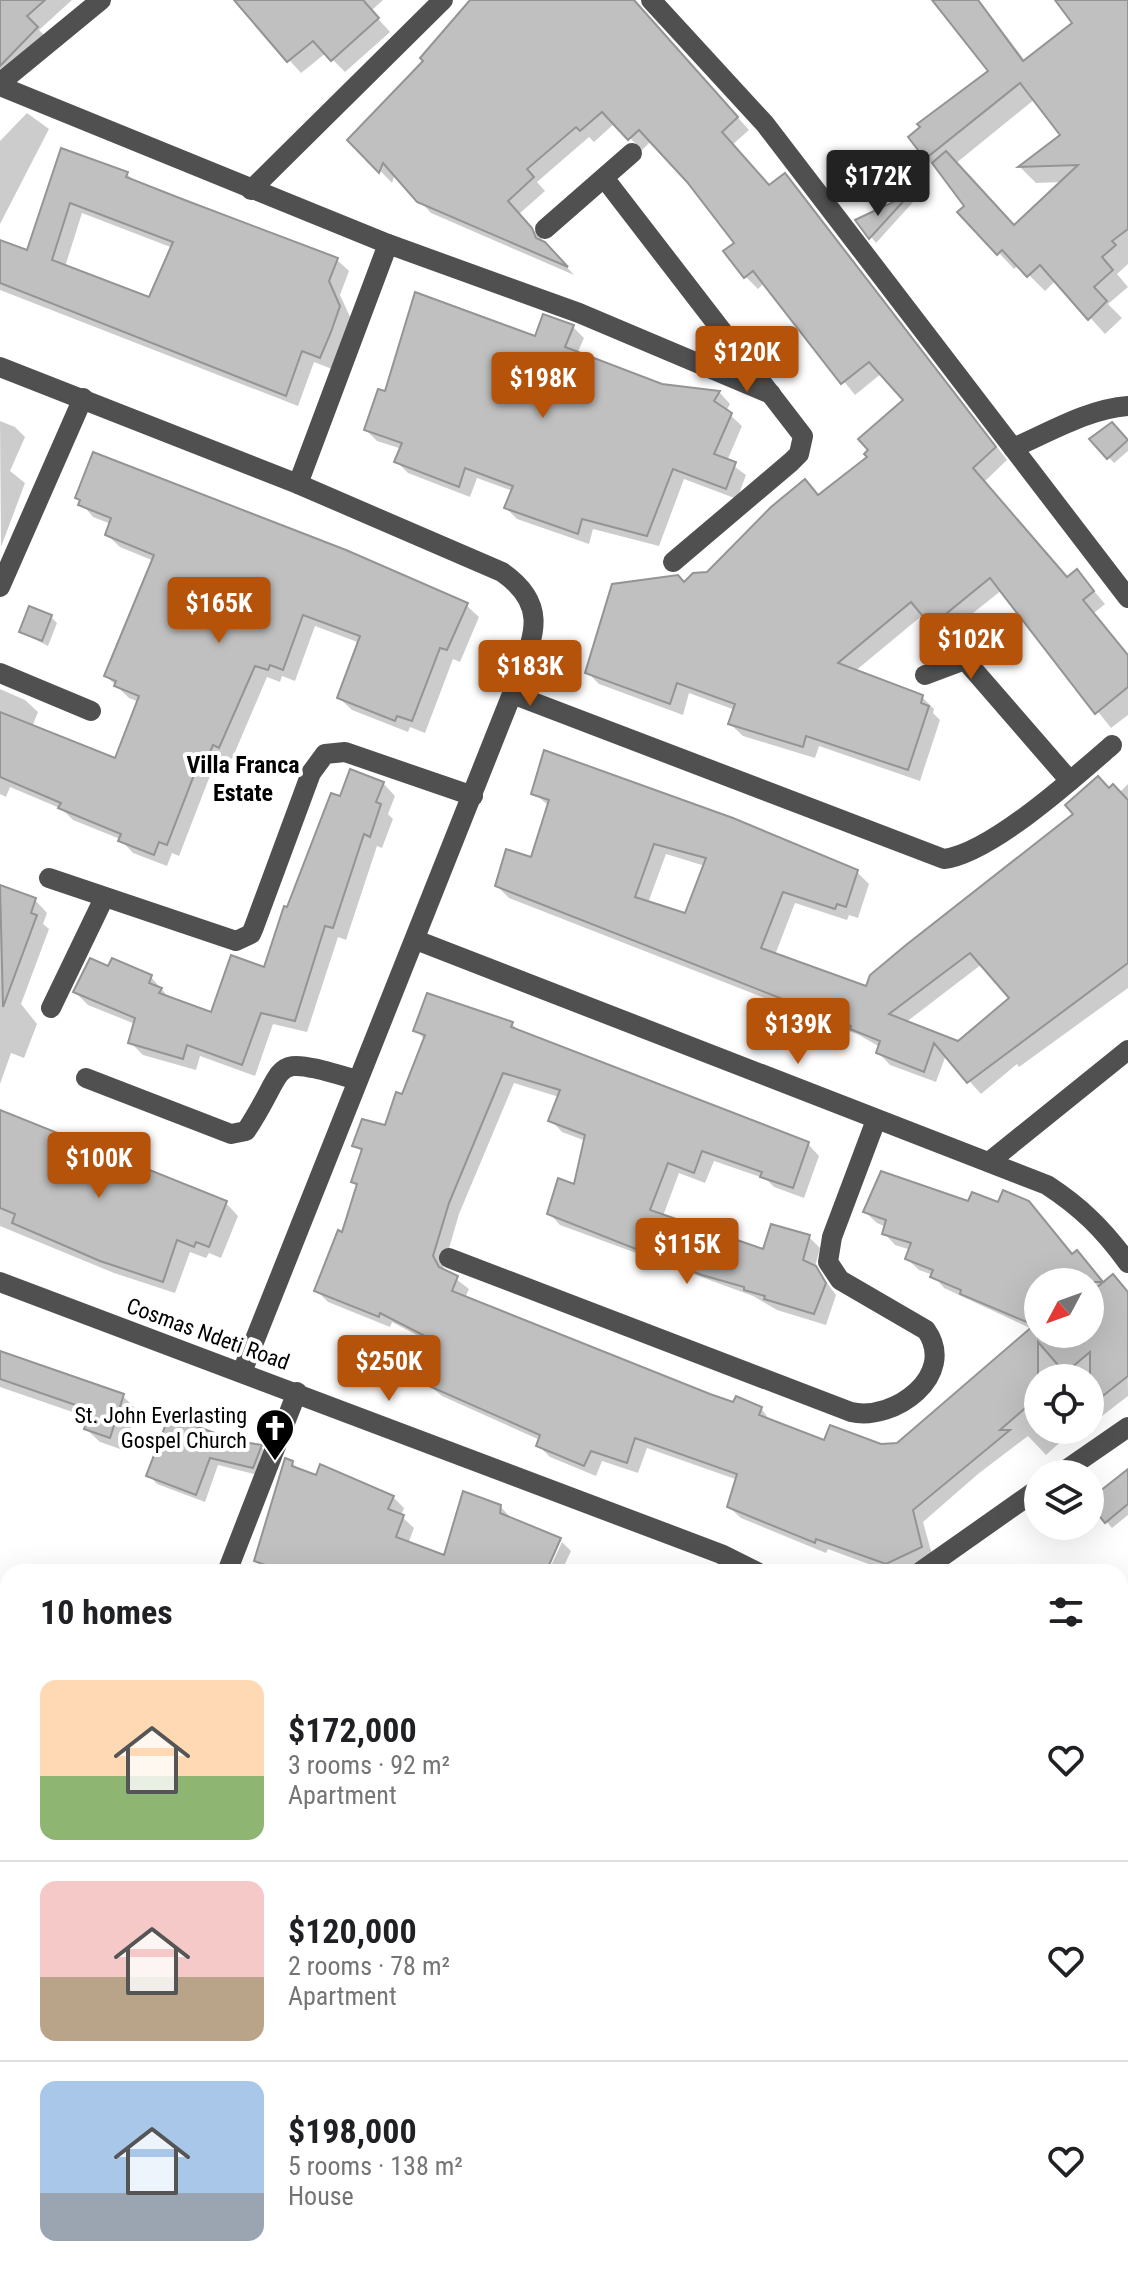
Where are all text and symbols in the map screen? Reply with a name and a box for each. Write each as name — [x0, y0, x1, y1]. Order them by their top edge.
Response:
pin: $172K — [822, 150, 934, 218]
text: $172K — [845, 161, 911, 191]
pin: $120K — [691, 326, 803, 394]
text: $120K — [714, 337, 780, 367]
pin: $198K — [487, 352, 599, 420]
text: $198K — [510, 363, 576, 393]
pin: $165K — [163, 577, 275, 645]
text: $165K — [186, 588, 252, 618]
pin: $102K — [915, 613, 1027, 681]
text: $102K — [938, 624, 1004, 654]
pin: $183K — [474, 640, 586, 708]
text: $183K — [497, 651, 563, 681]
district label: Villa Franca Estate — [186, 751, 300, 807]
pin: $139K — [742, 998, 854, 1066]
text: $139K — [765, 1009, 831, 1039]
pin: $100K — [43, 1132, 155, 1200]
text: $100K — [66, 1143, 132, 1173]
pin: $115K — [631, 1218, 743, 1286]
text: $115K — [654, 1229, 720, 1259]
north arrow — [1024, 1268, 1104, 1348]
map controls — [1024, 1268, 1104, 1540]
street label: Cosmas Ndeti Road — [123, 1293, 293, 1375]
pin: $250K — [333, 1335, 445, 1403]
text: $250K — [356, 1346, 422, 1376]
button: locate — [1024, 1364, 1104, 1444]
place label: St. John Everlasting Gospel Church — [75, 1403, 247, 1453]
church icon: St. John Everlasting Gospel Church — [254, 1407, 296, 1462]
button: layers — [1024, 1460, 1104, 1540]
icon: filters — [1044, 1590, 1088, 1634]
text: 10 homes — [40, 1592, 173, 1632]
text: $172,000 — [288, 1710, 417, 1750]
icon: home — [104, 1712, 200, 1808]
icon: heart — [1044, 1738, 1088, 1782]
text: 3 rooms · 92 m² — [288, 1750, 450, 1780]
text: Apartment — [288, 1780, 397, 1810]
text: $120,000 — [288, 1911, 417, 1951]
icon: home — [104, 1913, 200, 2009]
icon: heart — [1044, 1939, 1088, 1983]
text: 2 rooms · 78 m² — [288, 1951, 450, 1981]
text: Apartment — [288, 1981, 397, 2011]
text: $198,000 — [288, 2111, 417, 2151]
icon: home — [104, 2113, 200, 2209]
icon: heart — [1044, 2139, 1088, 2183]
text: 5 rooms · 138 m² — [288, 2151, 463, 2181]
text: House — [288, 2181, 354, 2211]

